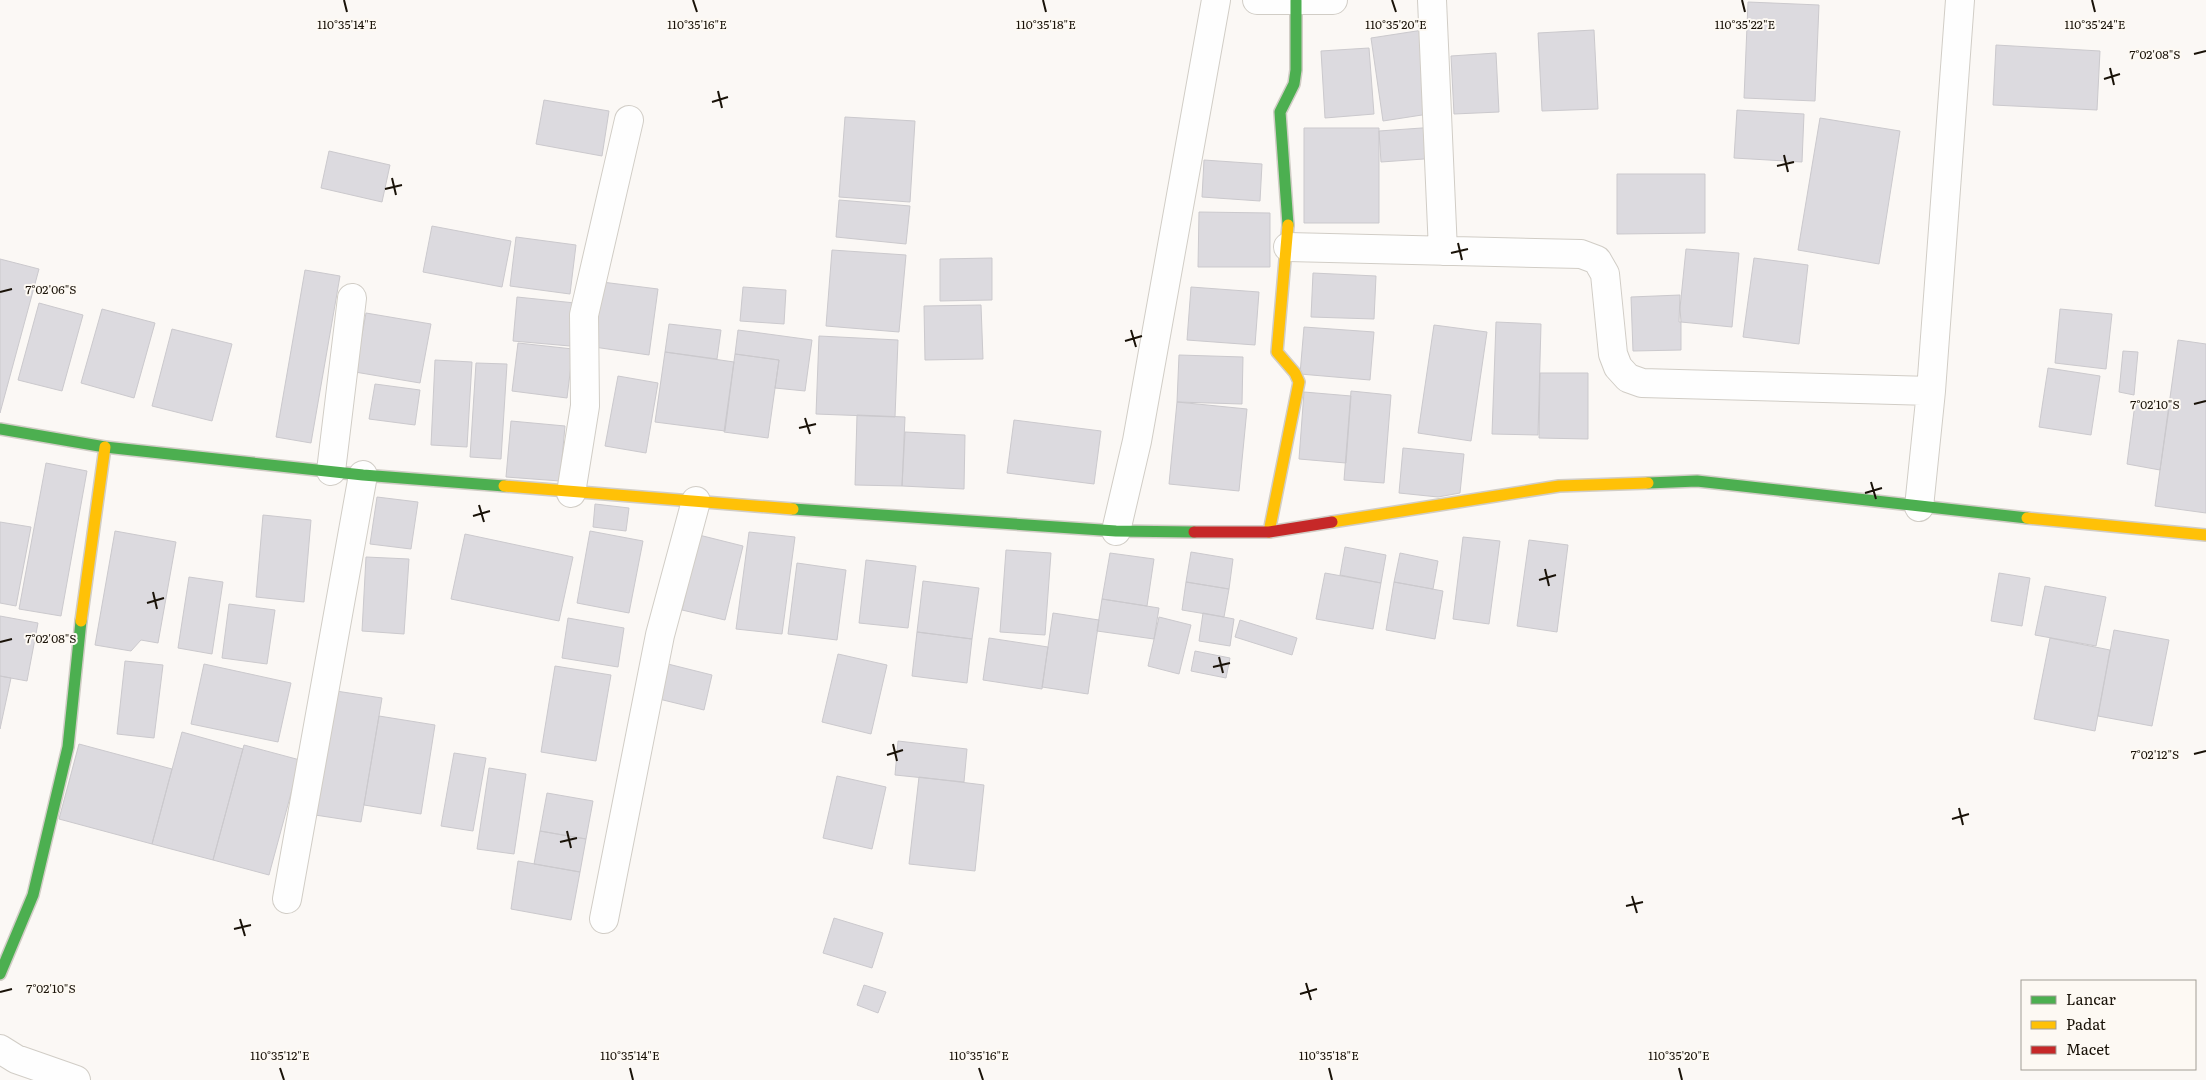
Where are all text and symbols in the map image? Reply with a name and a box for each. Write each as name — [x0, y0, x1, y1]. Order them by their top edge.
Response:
text: 110°35'14"E — [317, 15, 377, 33]
text: 110°35'16"E — [667, 15, 727, 33]
text: 110°35'18"E — [1016, 15, 1076, 33]
text: 110°35'20"E — [1365, 15, 1427, 33]
text: 110°35'22"E — [1715, 15, 1776, 33]
text: 110°35'24"E — [2065, 15, 2126, 33]
text: 7°02'08"S — [2129, 45, 2181, 63]
text: 7°02'06"S — [26, 280, 76, 298]
text: 7°02'10"S — [2130, 395, 2180, 413]
text: 7°02'08"S — [25, 629, 77, 647]
text: 7°02'12"S — [2131, 745, 2179, 763]
text: 7°02'10"S — [26, 979, 76, 997]
legend — [2021, 980, 2196, 1070]
text: Lancar — [2066, 987, 2116, 1010]
text: Padat — [2066, 1012, 2106, 1035]
text: Macet — [2066, 1037, 2110, 1060]
text: 110°35'12"E — [250, 1046, 310, 1064]
text: 110°35'14"E — [600, 1046, 660, 1064]
text: 110°35'16"E — [949, 1046, 1009, 1064]
text: 110°35'18"E — [1299, 1046, 1359, 1064]
text: 110°35'20"E — [1648, 1046, 1710, 1064]

